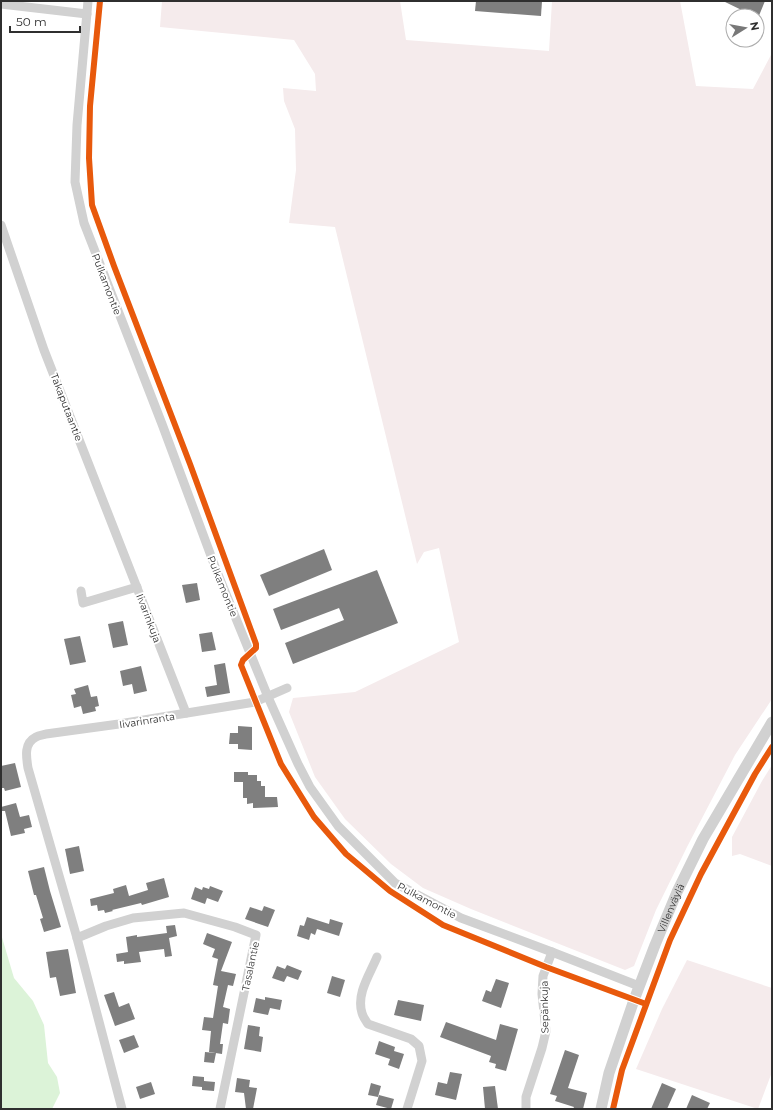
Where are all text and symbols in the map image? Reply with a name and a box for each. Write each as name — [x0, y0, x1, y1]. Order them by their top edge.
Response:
scale bar — [10, 8, 80, 34]
north arrow — [725, 8, 765, 48]
text: 50 m — [16, 14, 47, 29]
text: N — [747, 20, 763, 32]
street label: Pulkamontie — [89, 252, 124, 317]
street label: Takaputaantie — [48, 371, 85, 443]
street label: Pulkamontie — [204, 554, 241, 619]
street label: Iivarinkuja — [133, 592, 164, 645]
street label: Iivarinranta — [118, 710, 176, 731]
street label: Pulkamontie — [395, 879, 458, 921]
street label: Villenväylä — [655, 881, 687, 935]
street label: Tasalantie — [239, 940, 262, 992]
street label: Sepänkuja — [538, 980, 551, 1034]

